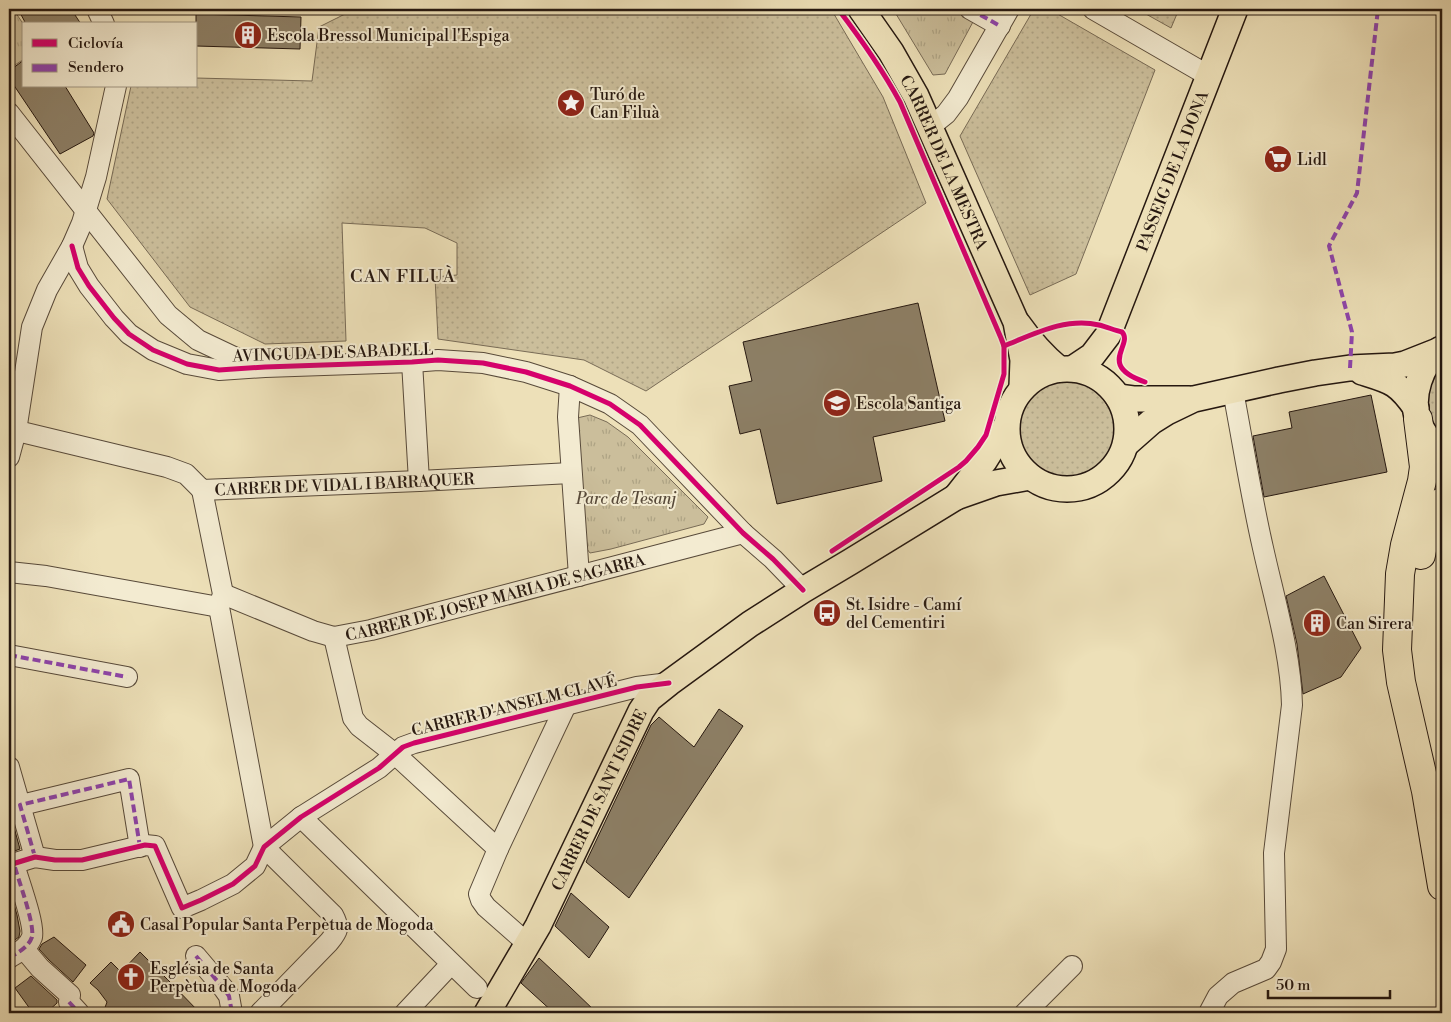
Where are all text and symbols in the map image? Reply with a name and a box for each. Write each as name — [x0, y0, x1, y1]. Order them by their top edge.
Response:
building icon: Escola Bressol Municipal l'Espiga — [233, 20, 263, 50]
legend — [22, 22, 198, 88]
place label: Escola Bressol Municipal l'Espiga — [267, 26, 510, 46]
text: Ciclovía — [68, 34, 124, 53]
text: Sendero — [68, 58, 124, 77]
street label: CARRER DE LA MESTRA — [895, 72, 992, 254]
place label: Turó de Can Filuà — [590, 85, 660, 123]
street label: PASSEIG DE LA DONA — [1132, 87, 1214, 255]
place icon: Turó de Can Filuà — [556, 88, 586, 118]
supermarket icon: Lidl — [1263, 144, 1293, 174]
place label: Lidl — [1297, 150, 1327, 170]
district label: CAN FILUÀ — [350, 265, 456, 288]
street label: AVINGUDA DE SABADELL — [231, 339, 434, 367]
school or university icon: Escola Santiga — [822, 388, 852, 418]
place label: Escola Santiga — [856, 394, 962, 414]
street label: CARRER DE VIDAL I BARRAQUER — [214, 469, 476, 500]
park label: Parc de Tesanj — [575, 489, 676, 509]
street label: CARRER DE JOSEP MARIA DE SAGARRA — [344, 550, 648, 646]
place label: St. Isidre - Camí del Cementiri — [846, 595, 962, 633]
bus stop icon: St. Isidre - Camí del Cementiri — [812, 598, 842, 628]
building icon: Can Sirera — [1302, 608, 1332, 638]
place label: Can Sirera — [1336, 614, 1413, 634]
street label: CARRER D'ANSELM CLAVÉ — [409, 669, 619, 741]
street label: CARRER DE SANT ISIDRE — [547, 706, 651, 894]
public building icon: Casal Popular Santa Perpètua de Mogoda — [106, 909, 136, 939]
place label: Casal Popular Santa Perpètua de Mogoda — [140, 915, 434, 935]
place label: Església de Santa Perpètua de Mogoda — [150, 959, 298, 997]
church icon: Església de Santa Perpètua de Mogoda — [116, 962, 146, 992]
scale bar — [1268, 967, 1391, 999]
text: 50 m — [1276, 976, 1310, 995]

